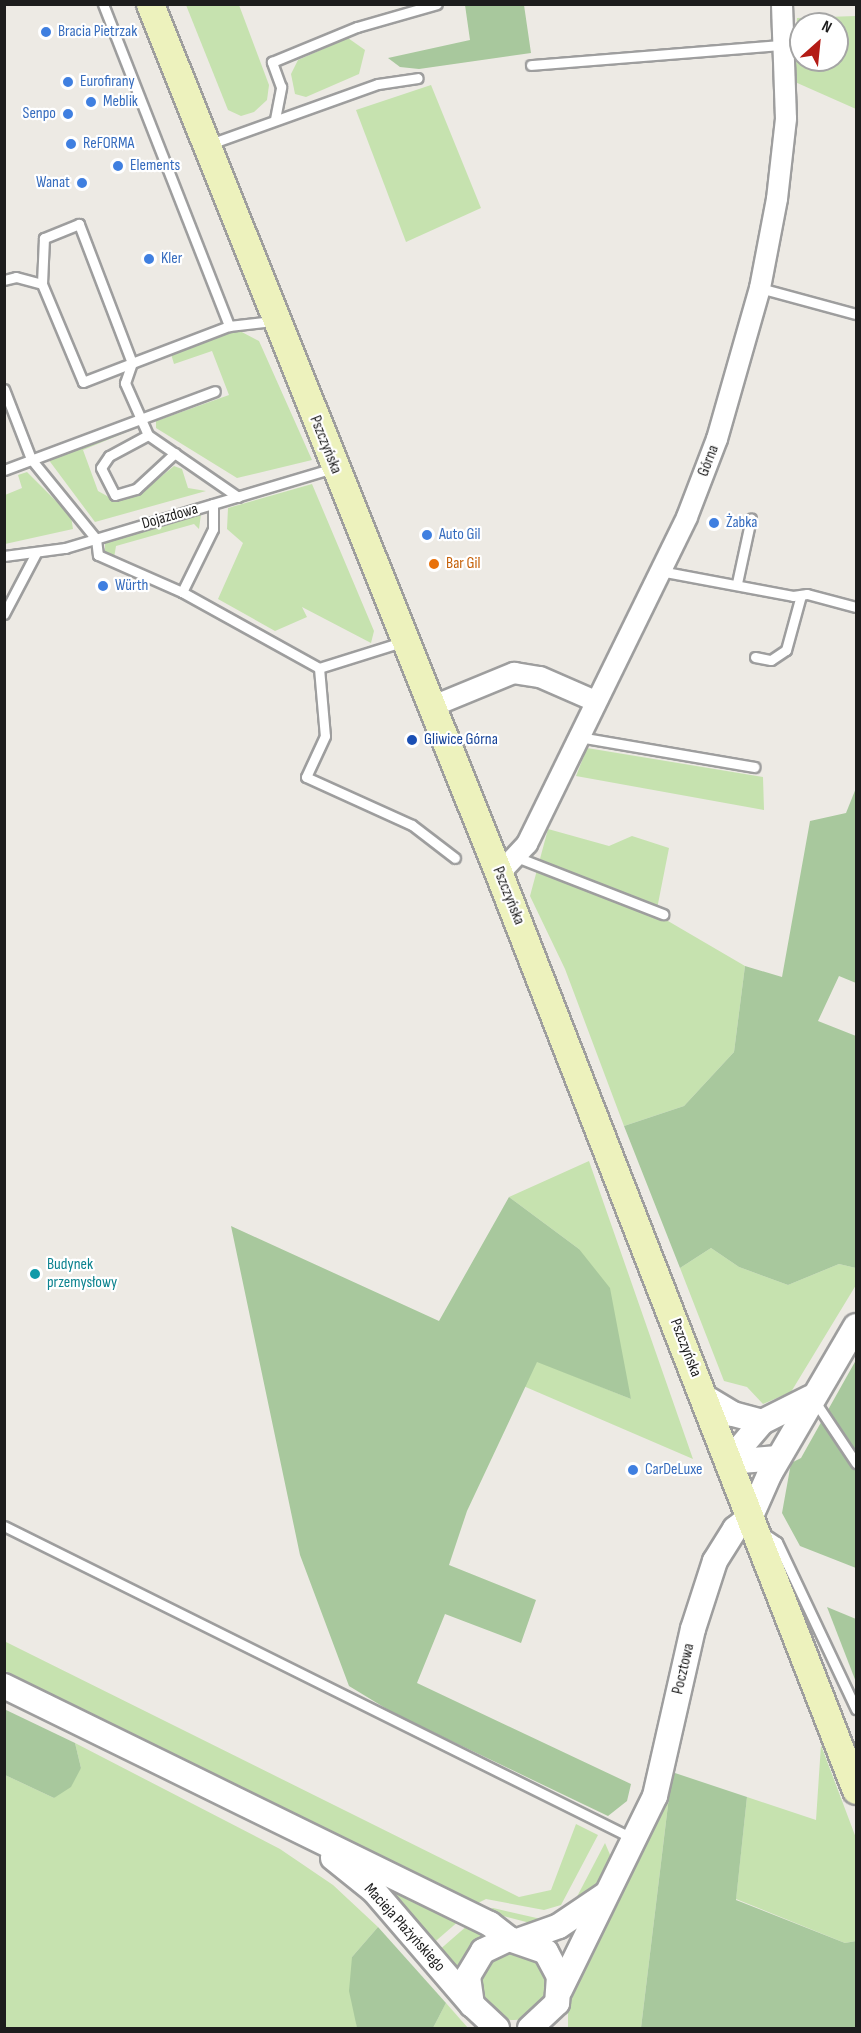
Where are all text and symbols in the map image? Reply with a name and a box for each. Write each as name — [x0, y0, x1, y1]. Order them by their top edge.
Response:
north arrow — [789, 12, 849, 72]
text: N — [818, 17, 835, 38]
place label: Bracia Pietrzak — [58, 22, 137, 42]
marker: Bracia Pietrzak — [39, 25, 53, 39]
place label: Eurofirany — [80, 72, 135, 92]
marker: Eurofirany — [61, 75, 75, 89]
place label: Meblik — [103, 92, 138, 112]
marker: Meblik — [84, 95, 98, 109]
place label: Senpo — [23, 104, 56, 124]
marker: Senpo — [61, 107, 75, 121]
place label: ReFORMA — [83, 134, 134, 154]
marker: ReFORMA — [64, 137, 78, 151]
place label: Elements — [130, 156, 180, 176]
marker: Elements — [111, 159, 125, 173]
place label: Wanat — [36, 173, 70, 193]
marker: Wanat — [75, 176, 89, 190]
place label: Kler — [161, 249, 182, 269]
marker: Kler — [142, 252, 156, 266]
street label: Pszczyńska — [305, 413, 345, 477]
street label: Górna — [694, 443, 724, 479]
street label: Dojazdowa — [140, 500, 200, 534]
place label: Żabka — [726, 513, 758, 533]
marker: Żabka — [707, 516, 721, 530]
place label: Auto Gil — [439, 525, 480, 545]
marker: Auto Gil — [420, 528, 434, 542]
place label: Bar Gil — [446, 554, 480, 574]
marker: Bar Gil — [427, 557, 441, 571]
place label: Würth — [115, 576, 148, 596]
marker: Würth — [96, 579, 110, 593]
place label: Gliwice Górna — [424, 730, 498, 750]
marker: Gliwice Górna — [405, 733, 419, 747]
street label: Pszczyńska — [488, 864, 528, 928]
place label: Budynek przemysłowy — [47, 1255, 117, 1293]
marker: Budynek przemysłowy — [28, 1267, 42, 1281]
street label: Pszczyńska — [665, 1316, 705, 1380]
place label: CarDeLuxe — [645, 1460, 702, 1480]
marker: CarDeLuxe — [626, 1463, 640, 1477]
street label: Pocztowa — [669, 1642, 699, 1696]
street label: Macieja Płażyńskiego — [359, 1880, 449, 1976]

